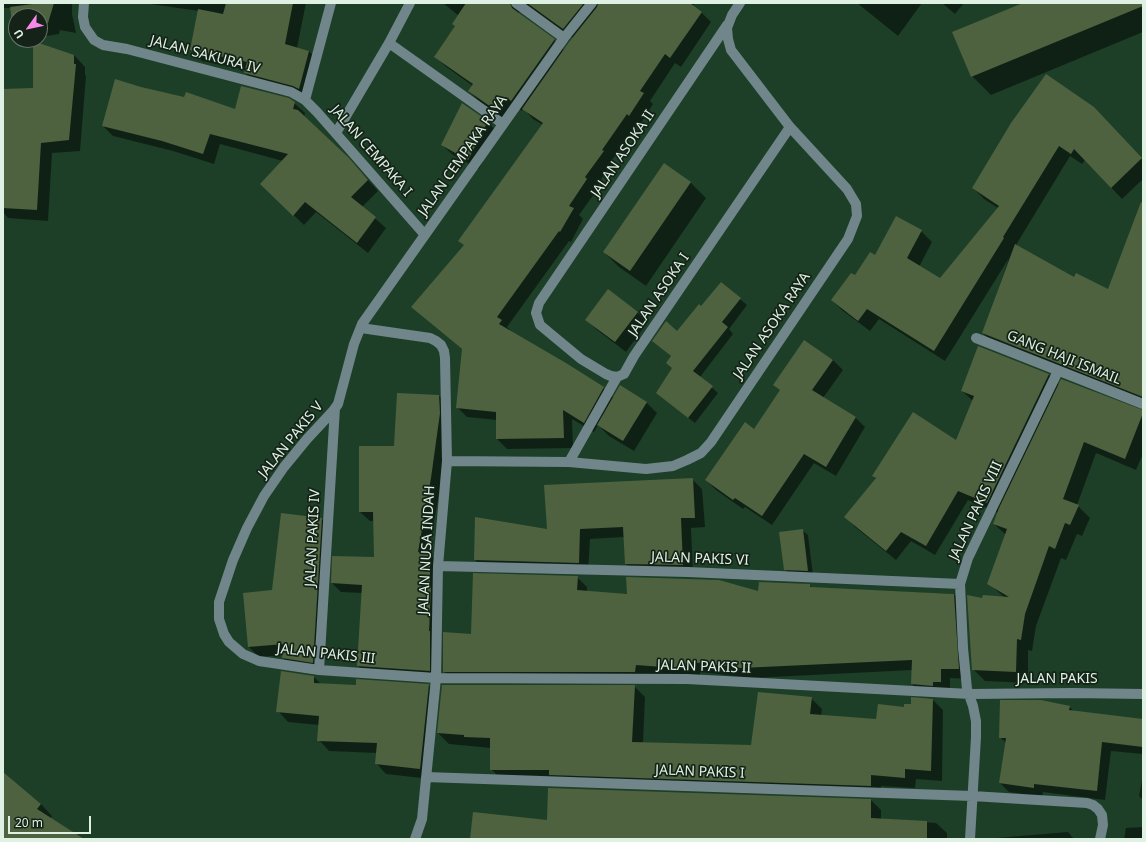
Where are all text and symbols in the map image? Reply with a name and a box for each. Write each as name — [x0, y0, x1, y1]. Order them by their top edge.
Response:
north arrow — [8, 8, 48, 48]
text: U — [10, 27, 27, 42]
street label: JALAN SAKURA IV — [148, 32, 262, 78]
street label: JALAN CEMPAKA RAYA — [415, 92, 511, 220]
street label: JALAN CEMPAKA I — [327, 102, 415, 200]
street label: JALAN ASOKA II — [588, 107, 658, 201]
street label: JALAN ASOKA I — [625, 250, 693, 340]
street label: JALAN ASOKA RAYA — [730, 269, 814, 383]
street label: GANG HAJI ISMAIL — [1004, 327, 1124, 389]
street label: JALAN PAKIS V — [255, 399, 327, 481]
street label: JALAN PAKIS VIII — [946, 459, 1006, 563]
street label: JALAN NUSA INDAH — [415, 485, 439, 615]
street label: JALAN PAKIS IV — [302, 489, 324, 587]
street label: JALAN PAKIS VI — [651, 549, 749, 569]
street label: JALAN PAKIS III — [276, 640, 376, 668]
street label: JALAN PAKIS II — [657, 657, 751, 677]
street label: JALAN PAKIS — [1016, 671, 1098, 687]
street label: JALAN PAKIS I — [655, 762, 745, 782]
scale bar — [10, 808, 93, 834]
text: 20 m — [15, 814, 43, 831]

